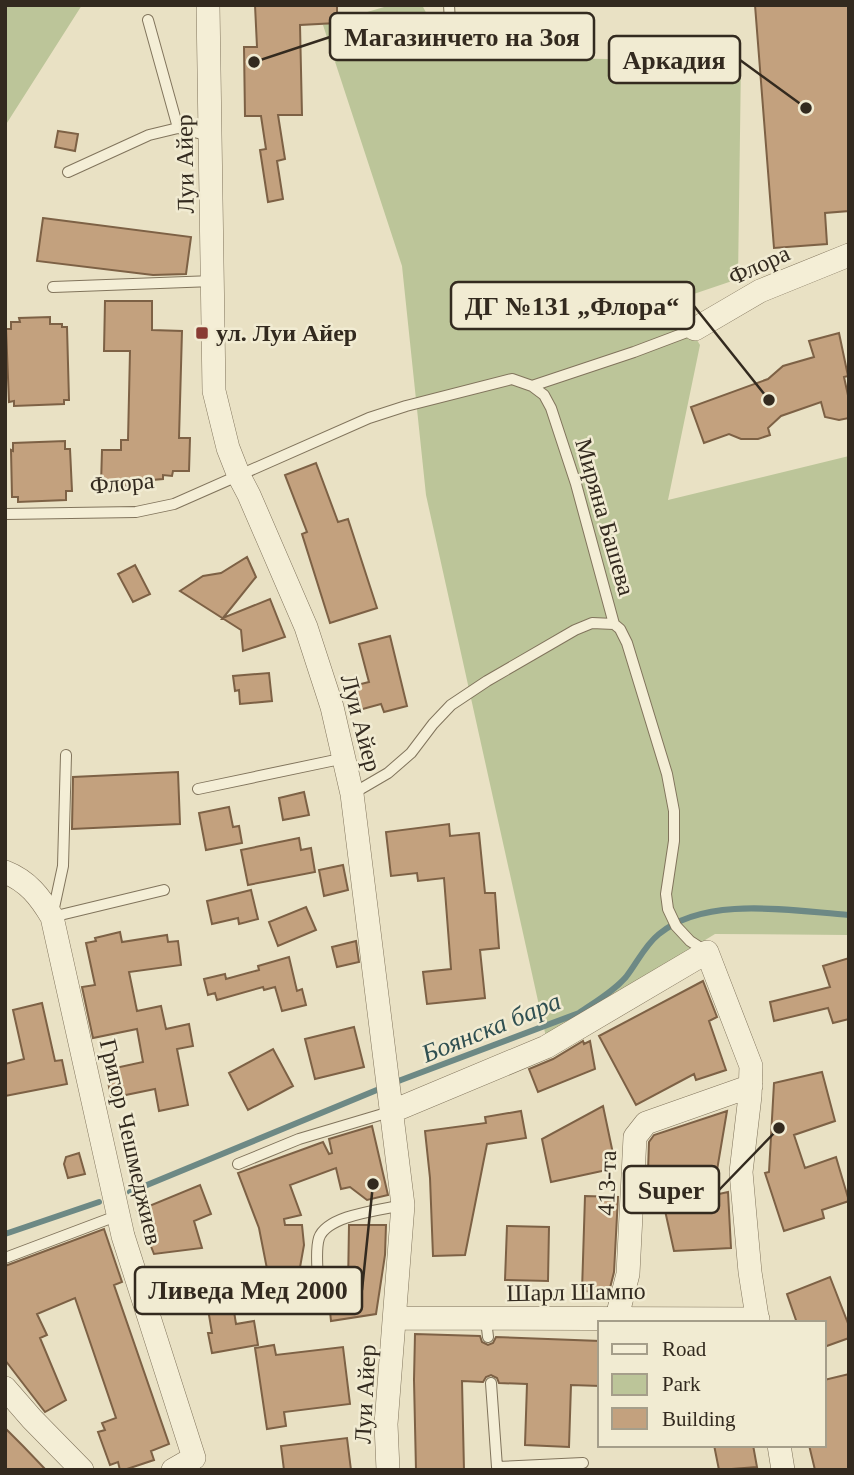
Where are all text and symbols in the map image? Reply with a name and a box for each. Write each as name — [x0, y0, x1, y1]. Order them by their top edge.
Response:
callout: Магазинчето на Зоя — [330, 13, 594, 60]
text: Магазинчето на Зоя — [344, 23, 580, 52]
callout: Аркадия — [609, 36, 740, 83]
text: Аркадия — [622, 46, 726, 75]
street label: Луи Айер — [171, 114, 199, 214]
street label: Флора — [724, 239, 794, 290]
callout: ДГ №131 „Флора“ — [451, 282, 694, 329]
text: ДГ №131 „Флора“ — [465, 292, 679, 321]
place label: ул. Луи Айер — [216, 320, 357, 346]
marker: ул. Луи Айер — [194, 325, 210, 341]
street label: Миряна Башева — [570, 436, 640, 599]
street label: Флора — [89, 467, 156, 499]
street label: Луи Айер — [336, 672, 386, 774]
water label: Боянска бара — [416, 986, 565, 1069]
street label: Григор Чешмеджиев — [95, 1037, 167, 1247]
street label: 413-та — [593, 1150, 621, 1216]
callout: Super — [624, 1166, 719, 1213]
text: Super — [638, 1176, 704, 1205]
callout: Ливеда Мед 2000 — [135, 1267, 362, 1314]
text: Ливеда Мед 2000 — [148, 1276, 348, 1305]
street label: Шарл Шампо — [506, 1278, 646, 1306]
legend — [598, 1321, 826, 1447]
text: Road — [662, 1337, 707, 1361]
street label: Луи Айер — [349, 1344, 381, 1444]
text: Park — [662, 1372, 701, 1396]
text: Building — [662, 1407, 736, 1431]

